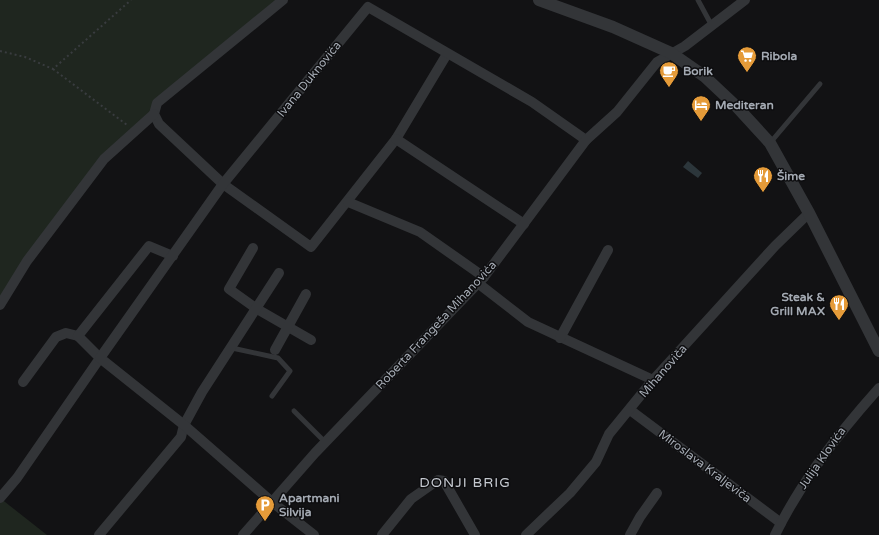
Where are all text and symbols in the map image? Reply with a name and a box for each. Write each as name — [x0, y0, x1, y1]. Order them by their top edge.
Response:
street label: Ivana Duknovića — [274, 38, 344, 120]
supermarket icon: Ribola — [736, 45, 758, 73]
place label: Ribola — [761, 49, 797, 63]
cafe icon: Borik — [658, 60, 680, 88]
place label: Borik — [683, 64, 713, 78]
hotel icon: Mediteran — [690, 94, 712, 122]
place label: Mediteran — [715, 98, 774, 112]
restaurant icon: Šime — [752, 165, 774, 193]
place label: Šime — [777, 169, 805, 183]
street label: Roberta Frangeša Mihanovića — [373, 258, 499, 392]
place label: Steak & Grill MAX — [770, 290, 825, 318]
restaurant icon: Steak & Grill MAX — [828, 293, 850, 321]
street label: Mihanoviča — [636, 342, 690, 400]
street label: Julija Klovića — [795, 424, 849, 492]
street label: Miroslava Kraljeviča — [656, 427, 754, 505]
district label: DONJI BRIG — [419, 474, 511, 491]
place label: Apartmani Silvija — [279, 491, 339, 520]
parking icon: Apartmani Silvija — [254, 494, 276, 522]

